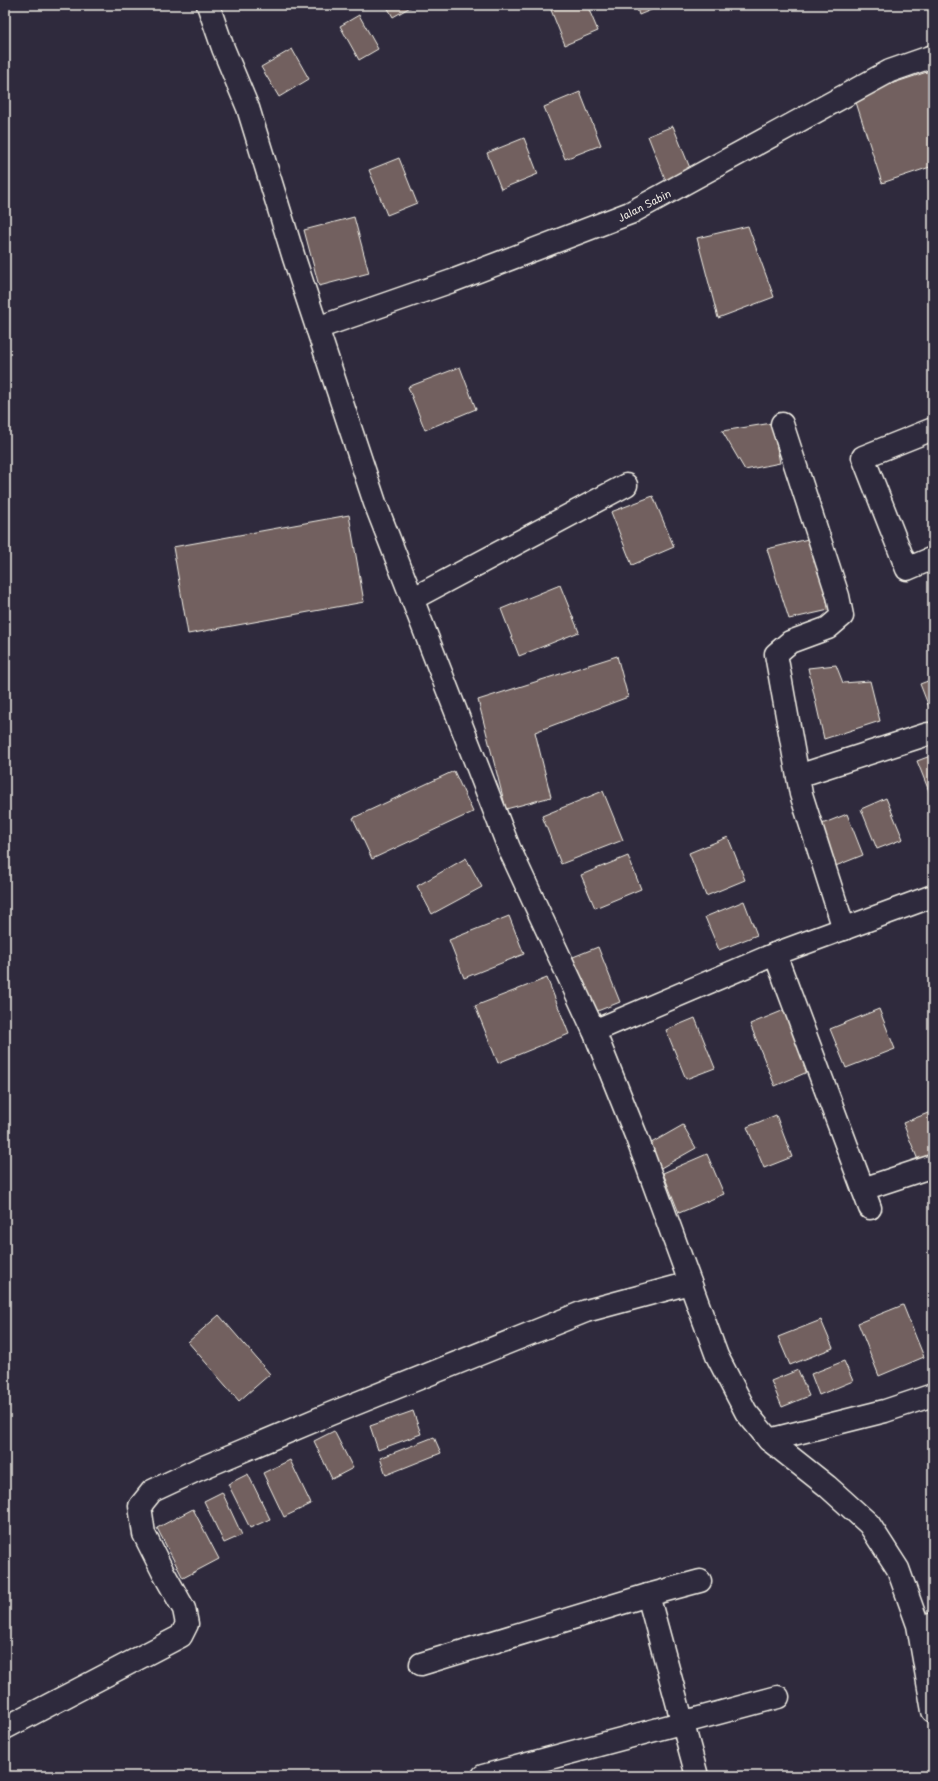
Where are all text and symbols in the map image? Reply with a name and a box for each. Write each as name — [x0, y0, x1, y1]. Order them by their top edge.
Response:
street label: Jalan Sabin — [615, 185, 673, 225]

